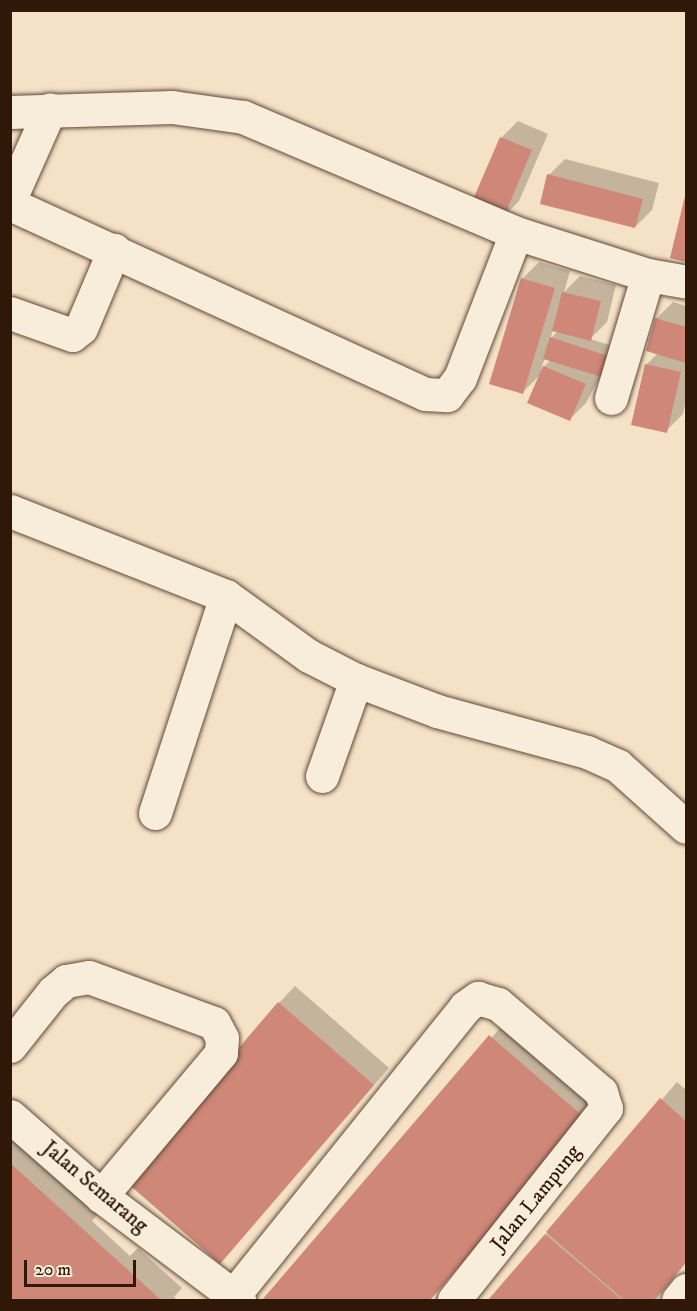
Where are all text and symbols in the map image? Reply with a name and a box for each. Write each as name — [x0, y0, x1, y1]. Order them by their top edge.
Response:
street label: Jalan Semarang — [37, 1136, 153, 1238]
street label: Jalan Lampung — [486, 1140, 586, 1256]
scale bar — [27, 1248, 140, 1286]
text: 20 m — [35, 1259, 71, 1281]

